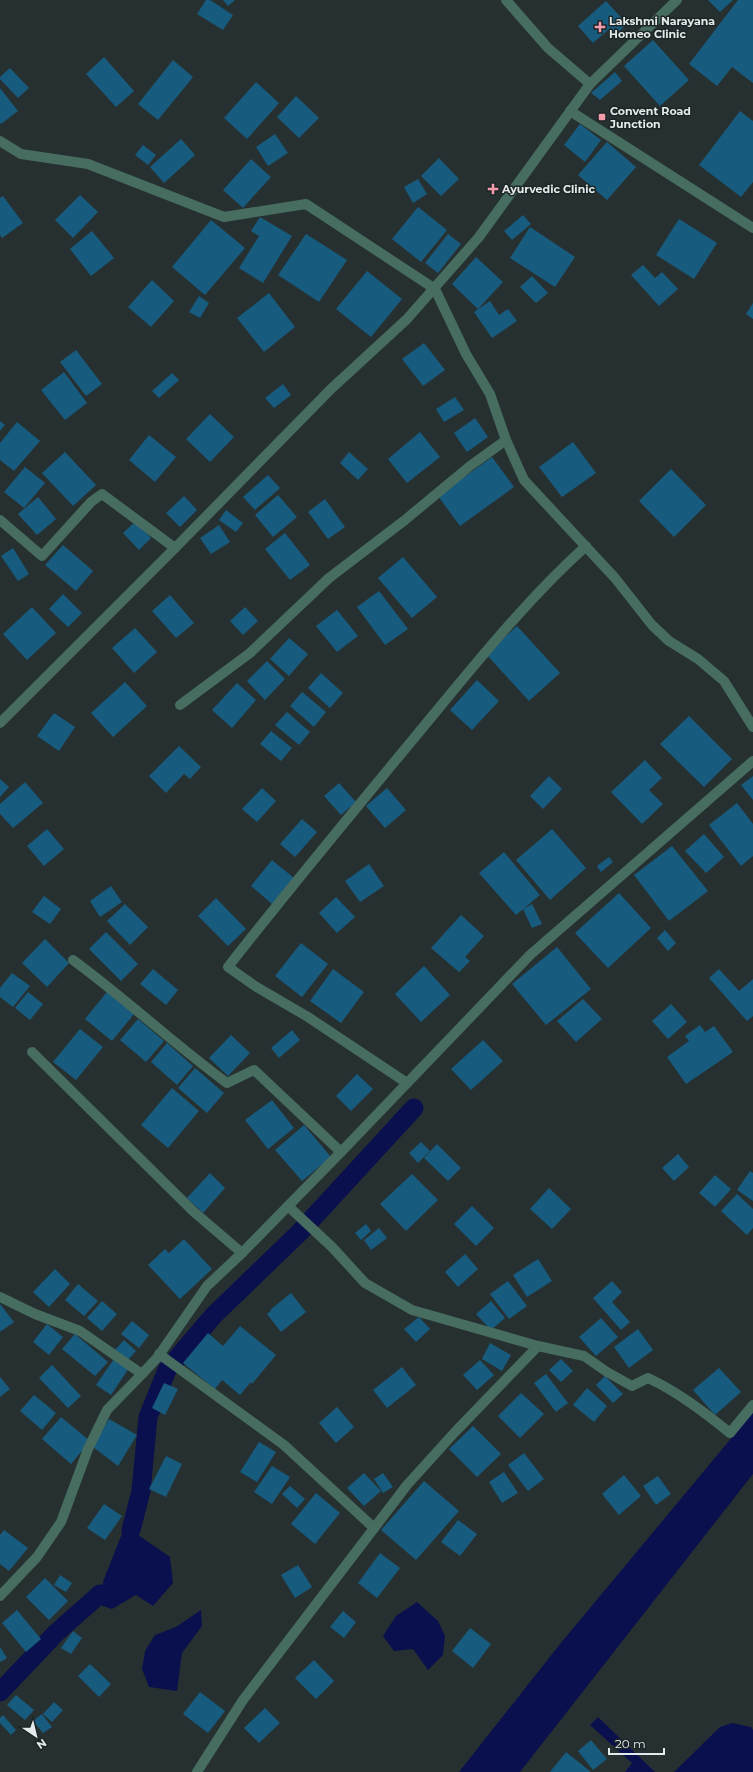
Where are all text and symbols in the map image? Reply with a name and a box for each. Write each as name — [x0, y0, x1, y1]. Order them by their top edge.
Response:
place label: Lakshmi Narayana Homeo Clinic — [609, 14, 715, 41]
marker: Lakshmi Narayana Homeo Clinic — [594, 21, 606, 33]
place label: Convent Road Junction — [609, 104, 691, 131]
marker: Convent Road Junction — [597, 112, 607, 122]
place label: Ayurvedic Clinic — [501, 182, 596, 196]
marker: Ayurvedic Clinic — [487, 183, 499, 195]
north arrow — [16, 1716, 56, 1756]
scale bar — [609, 1730, 664, 1756]
text: N — [34, 1736, 49, 1752]
text: 20 m — [615, 1736, 646, 1751]

